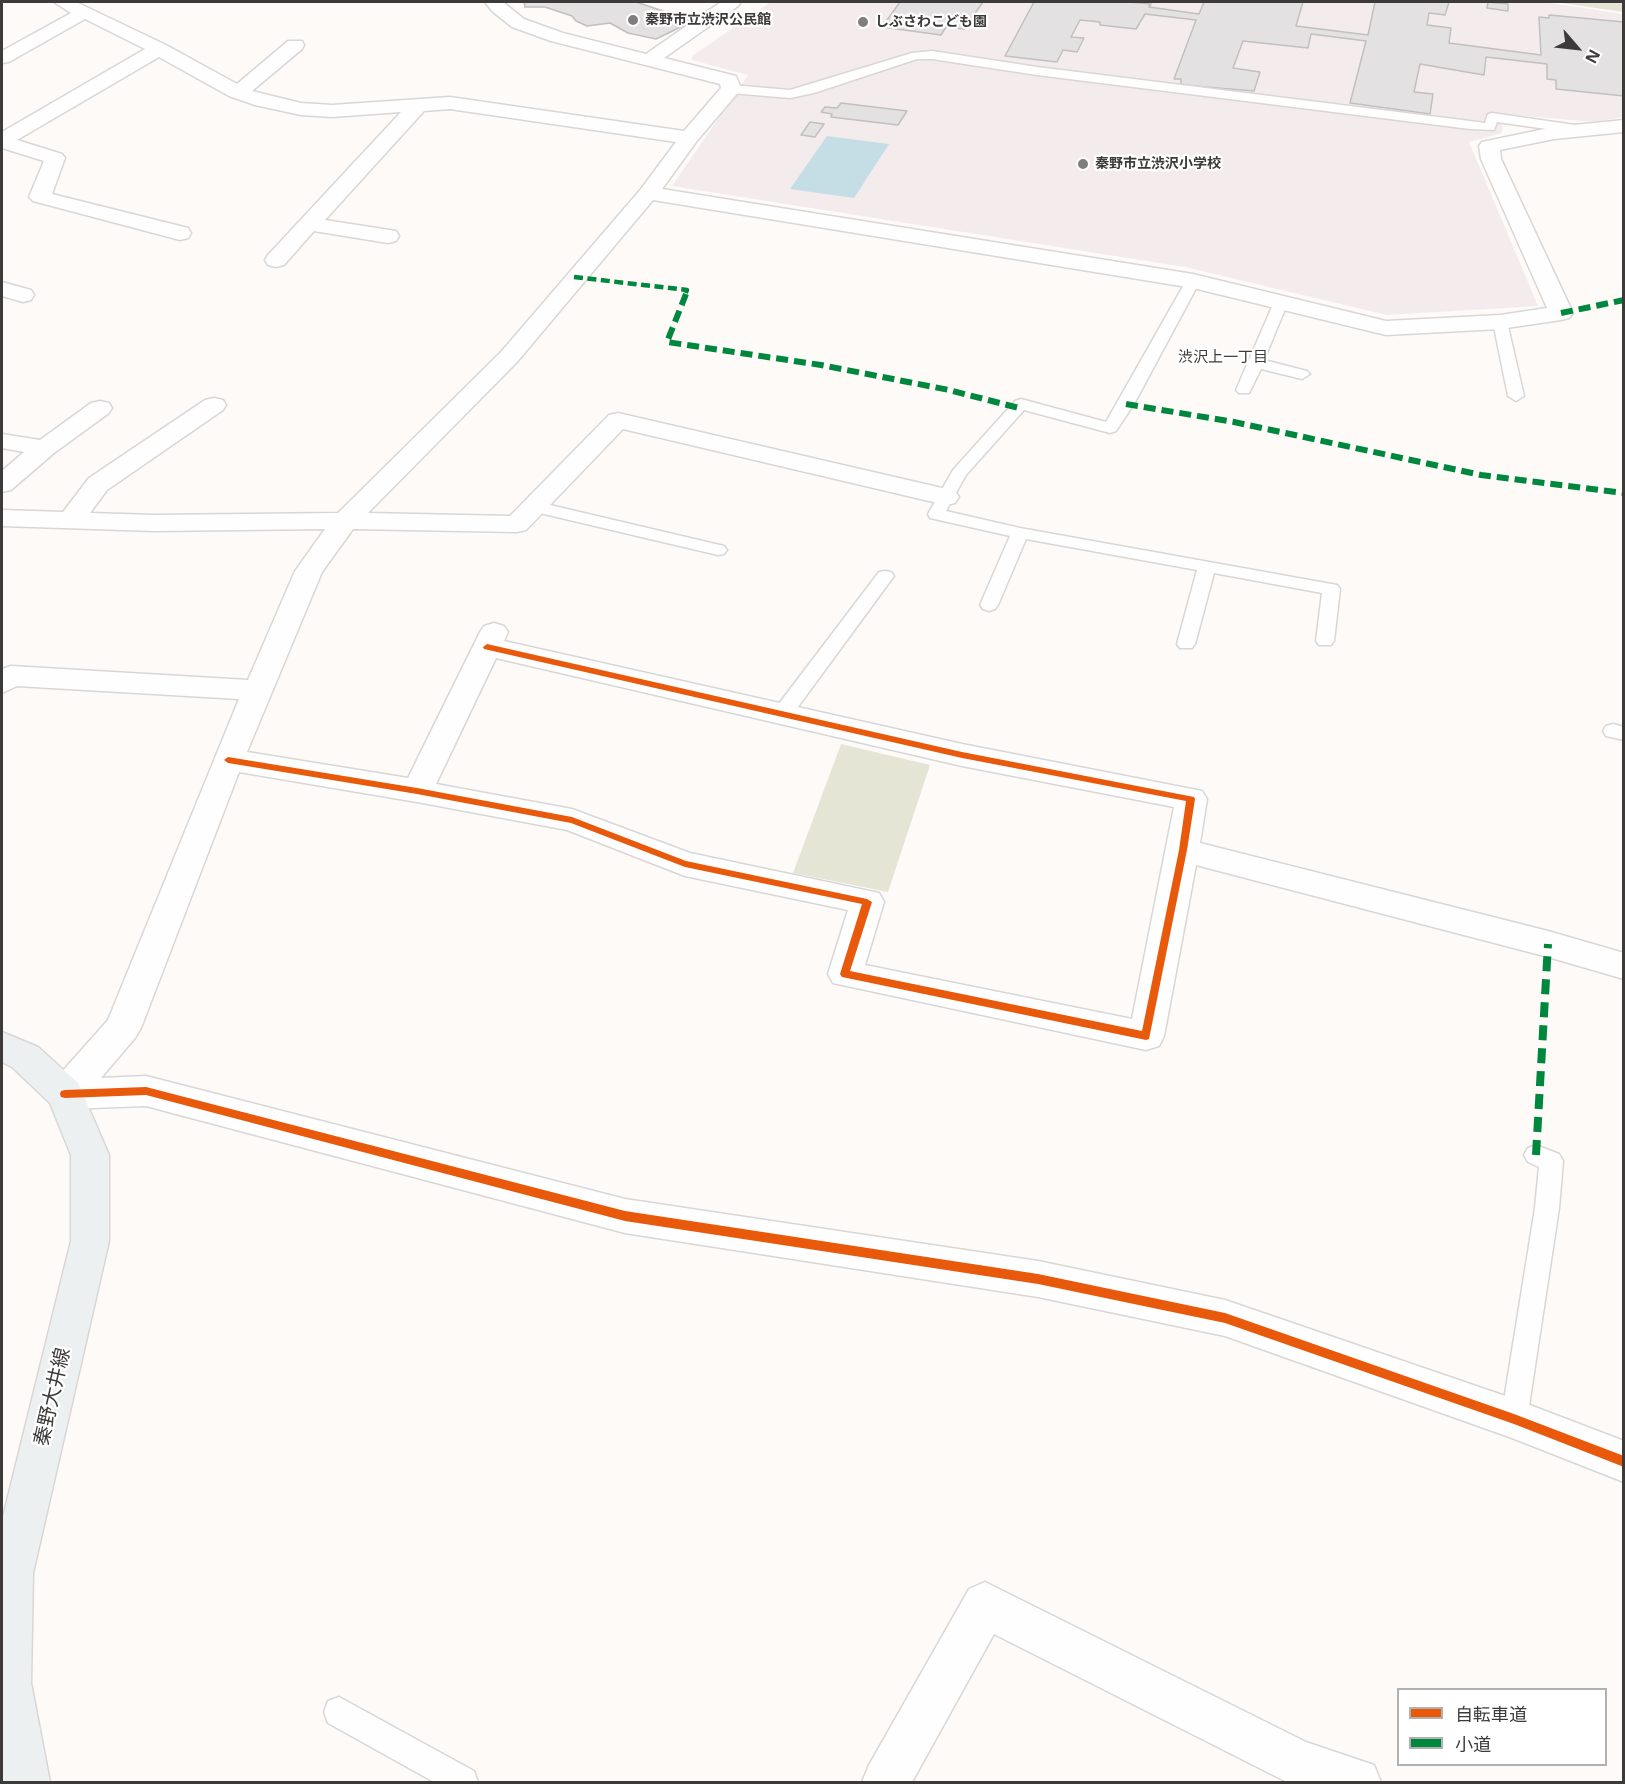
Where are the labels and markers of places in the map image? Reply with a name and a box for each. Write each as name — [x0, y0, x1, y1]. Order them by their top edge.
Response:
place label: 秦野市立渋沢公民館 — [645, 12, 771, 28]
marker: 秦野市立渋沢公民館 — [626, 13, 640, 27]
place label: しぶさわこども園 — [875, 14, 987, 30]
marker: しぶさわこども園 — [856, 15, 870, 29]
place label: 秦野市立渋沢小学校 — [1095, 156, 1221, 172]
marker: 秦野市立渋沢小学校 — [1076, 157, 1090, 171]

